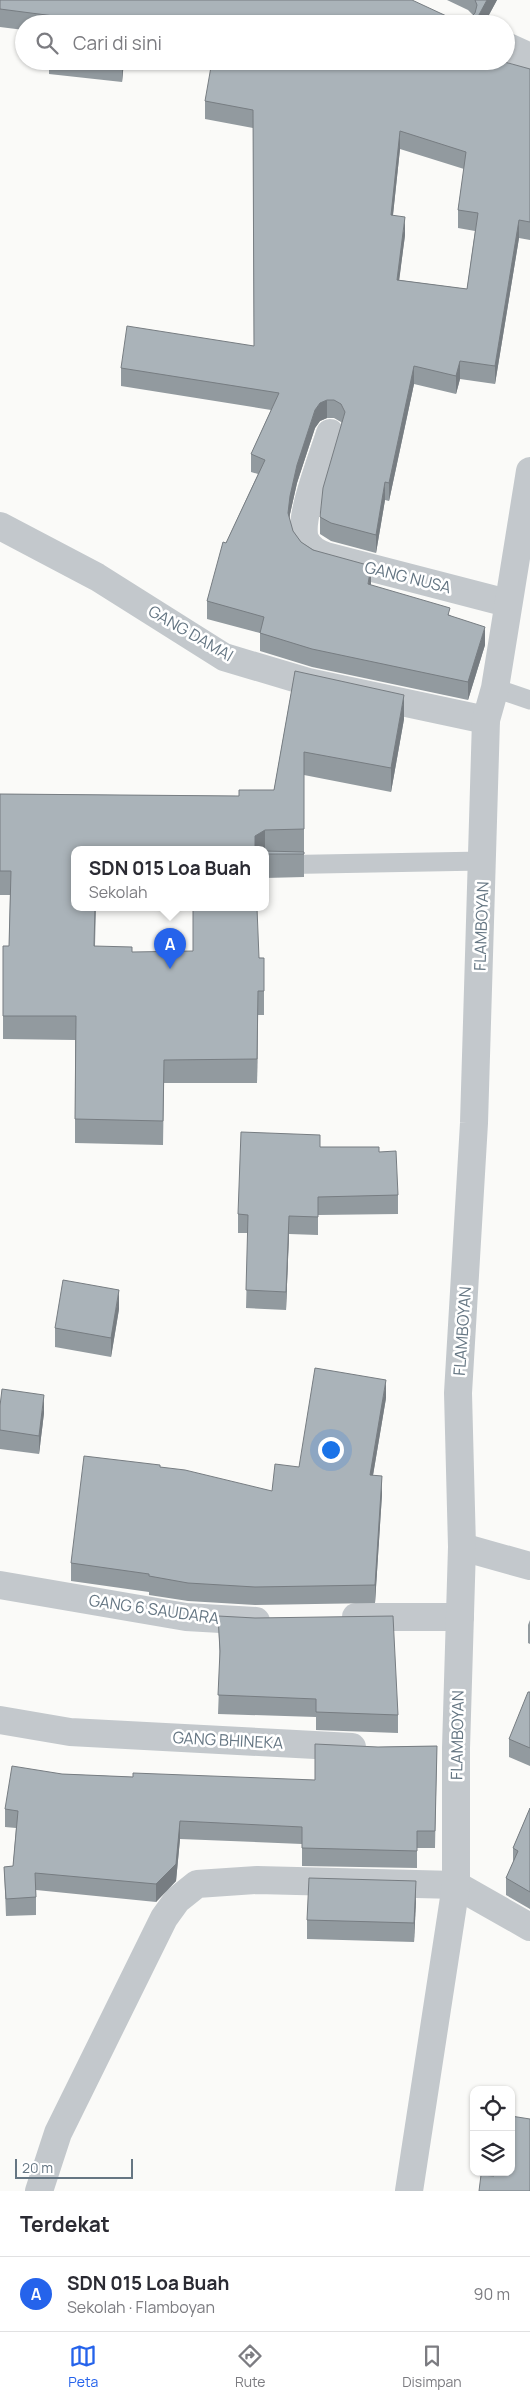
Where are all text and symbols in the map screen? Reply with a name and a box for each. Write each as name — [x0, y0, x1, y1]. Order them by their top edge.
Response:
search box — [15, 15, 515, 70]
icon: search — [33, 29, 61, 57]
text: Cari di sini — [73, 30, 162, 56]
street label: GANG NUSA — [363, 556, 453, 598]
street label: GANG DAMAI — [145, 600, 237, 666]
popup — [71, 846, 269, 911]
text: SDN 015 Loa Buah — [89, 855, 251, 881]
text: Sekolah — [89, 881, 147, 903]
street label: FLAMBOYAN — [468, 881, 494, 971]
pin: A — [154, 928, 186, 969]
street label: FLAMBOYAN — [448, 1286, 476, 1376]
your location — [318, 1437, 344, 1463]
street label: GANG 6 SAUDARA — [87, 1589, 221, 1629]
street label: FLAMBOYAN — [445, 1690, 469, 1780]
street label: GANG BHINEKA — [172, 1726, 284, 1754]
map controls — [470, 2086, 515, 2176]
button: locate — [470, 2086, 515, 2131]
button: layers — [470, 2131, 515, 2176]
scale bar — [15, 2156, 132, 2179]
text: 20 m — [22, 2158, 53, 2177]
text: Terdekat — [20, 2210, 110, 2238]
text: SDN 015 Loa Buah — [67, 2270, 229, 2296]
text: A — [31, 2283, 41, 2305]
text: 90 m — [474, 2283, 510, 2305]
text: Sekolah · Flamboyan — [67, 2296, 215, 2318]
tab: Peta — [68, 2342, 98, 2391]
tab: Rute — [235, 2342, 266, 2391]
tab: Disimpan — [402, 2342, 462, 2391]

